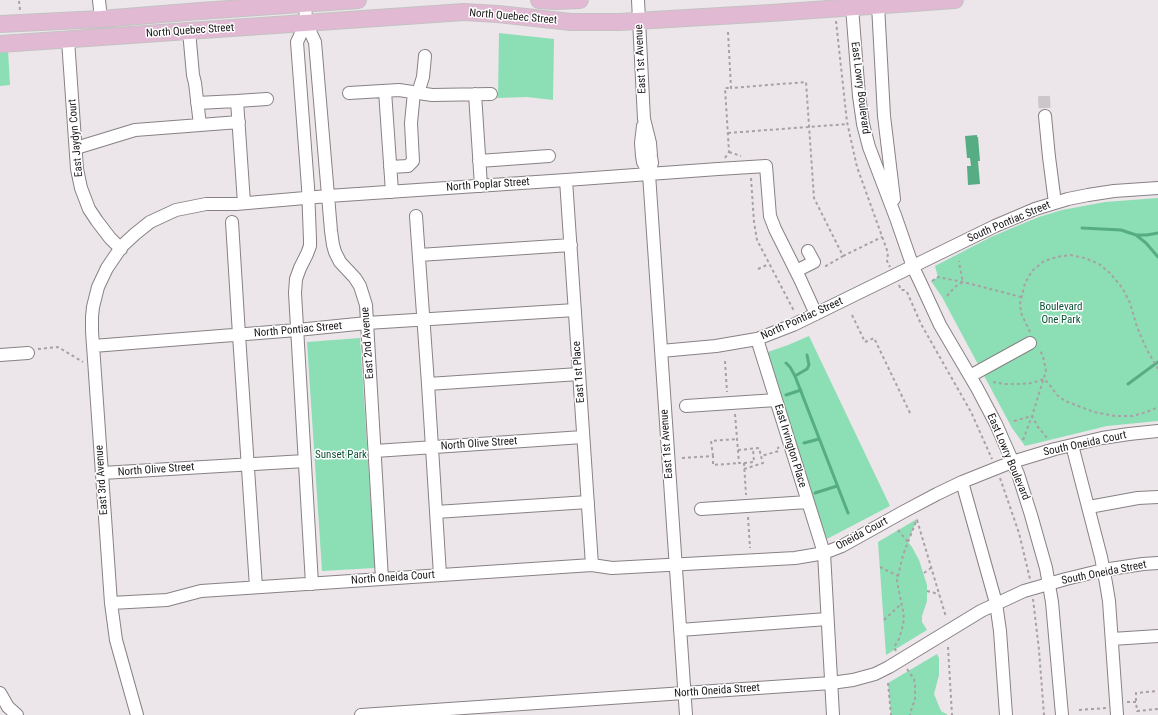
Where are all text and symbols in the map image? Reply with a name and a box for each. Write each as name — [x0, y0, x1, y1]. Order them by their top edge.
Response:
street label: North Quebec Street — [469, 7, 557, 27]
street label: North Quebec Street — [146, 21, 234, 41]
street label: East 1st Avenue — [633, 24, 649, 94]
street label: East Lowry Boulevard — [848, 41, 872, 135]
street label: East Jaydyn Court — [66, 98, 86, 178]
street label: North Poplar Street — [446, 176, 530, 194]
street label: South Pontiac Street — [965, 199, 1053, 245]
street label: North Pontiac Street — [759, 295, 845, 343]
park label: Boulevard One Park — [1039, 300, 1083, 326]
street label: East 2nd Avenue — [359, 307, 377, 379]
street label: North Pontiac Street — [253, 320, 343, 340]
street label: East 1st Place — [570, 341, 588, 403]
street label: East Irvington Place — [771, 403, 809, 489]
street label: East 1st Avenue — [658, 409, 676, 479]
street label: East Lowry Boulevard — [984, 412, 1032, 502]
street label: South Oneida Court — [1042, 429, 1128, 459]
street label: North Olive Street — [440, 435, 518, 453]
street label: East 3rd Avenue — [93, 445, 111, 515]
park label: Sunset Park — [315, 448, 367, 462]
street label: North Olive Street — [117, 461, 195, 479]
street label: Oneida Court — [834, 515, 890, 553]
street label: South Oneida Street — [1060, 558, 1148, 588]
street label: North Oneida Court — [351, 568, 435, 588]
street label: North Oneida Street — [674, 681, 760, 701]

